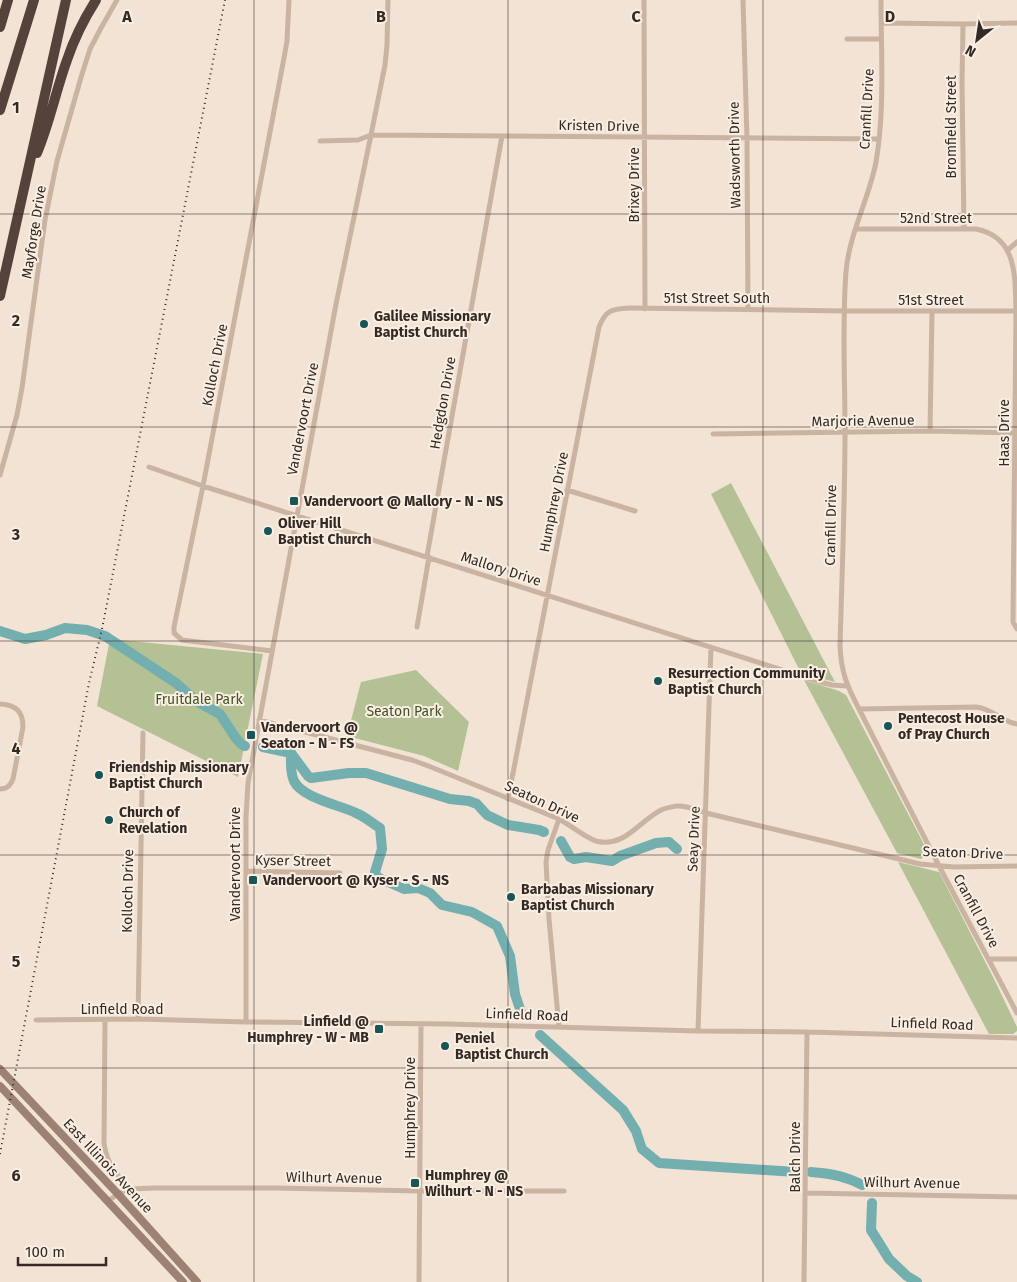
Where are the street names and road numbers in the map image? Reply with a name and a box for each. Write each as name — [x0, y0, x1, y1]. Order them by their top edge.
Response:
street label: Cranfill Drive — [856, 68, 878, 150]
street label: Bromfield Street — [943, 74, 960, 179]
street label: Wadsworth Drive — [726, 101, 744, 209]
street label: Kristen Drive — [558, 117, 640, 135]
street label: Brixey Drive — [626, 147, 643, 223]
street label: Mayforge Drive — [18, 184, 50, 280]
street label: 52nd Street — [900, 210, 973, 227]
street label: 51st Street South — [664, 290, 770, 307]
street label: 51st Street — [898, 292, 965, 309]
street label: Kolloch Drive — [199, 322, 231, 408]
street label: Hedgdon Drive — [426, 355, 460, 451]
street label: Vandervoort Drive — [284, 361, 322, 477]
street label: Haas Drive — [996, 399, 1013, 467]
street label: Marjorie Avenue — [811, 412, 915, 430]
street label: Humphrey Drive — [536, 450, 572, 554]
street label: Cranfill Drive — [822, 484, 840, 566]
street label: Mallory Drive — [459, 548, 543, 590]
street label: Seaton Drive — [502, 777, 582, 827]
street label: Seay Drive — [684, 806, 704, 872]
street label: Vandervoort Drive — [227, 807, 244, 921]
street label: Seaton Drive — [922, 843, 1004, 863]
street label: Kolloch Drive — [119, 849, 137, 933]
street label: Kyser Street — [255, 852, 332, 870]
street label: Cranfill Drive — [949, 871, 1003, 951]
street label: Linfield Road — [80, 1001, 164, 1018]
street label: Linfield Road — [485, 1005, 569, 1025]
street label: Linfield Road — [890, 1014, 974, 1034]
street label: Humphrey Drive — [402, 1057, 419, 1159]
street label: East Illinois Avenue — [60, 1115, 156, 1217]
street label: Balch Drive — [787, 1121, 804, 1193]
street label: Wilhurt Avenue — [286, 1169, 382, 1187]
street label: Wilhurt Avenue — [864, 1174, 960, 1192]

